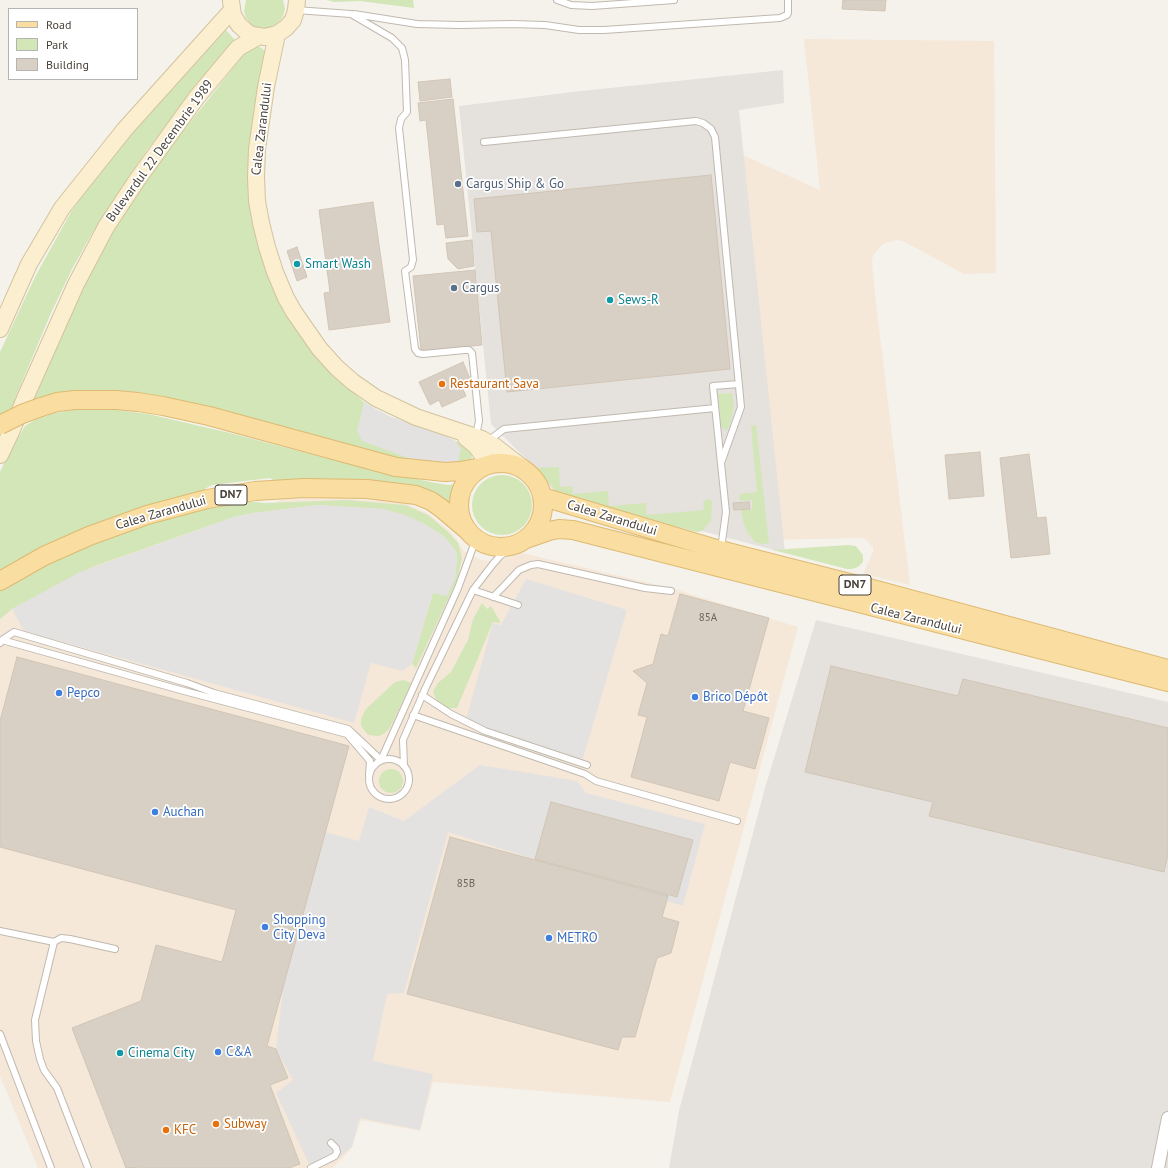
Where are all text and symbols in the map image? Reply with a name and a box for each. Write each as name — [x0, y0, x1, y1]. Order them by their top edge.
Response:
legend — [8, 8, 138, 80]
text: Road — [46, 17, 71, 32]
text: Park — [46, 37, 68, 52]
text: Building — [46, 57, 89, 72]
street label: Bulevardul 22 Decembrie 1989 — [103, 77, 217, 225]
street label: Calea Zarandului — [249, 82, 275, 176]
place label: Cargus Ship & Go — [466, 176, 564, 192]
marker: Cargus Ship & Go — [453, 179, 463, 189]
place label: Smart Wash — [305, 256, 371, 272]
marker: Smart Wash — [292, 259, 302, 269]
place label: Cargus — [462, 280, 500, 296]
marker: Cargus — [449, 283, 459, 293]
place label: Sews-R — [618, 292, 659, 308]
marker: Sews-R — [605, 295, 615, 305]
place label: Restaurant Sava — [450, 376, 539, 392]
marker: Restaurant Sava — [437, 379, 447, 389]
road number: DN7 — [215, 485, 247, 505]
street label: Calea Zarandului — [114, 493, 208, 533]
street label: Calea Zarandului — [565, 497, 659, 539]
road number: DN7 — [839, 575, 871, 595]
street label: Calea Zarandului — [869, 600, 963, 638]
house number: 85A — [699, 611, 717, 625]
place label: Pepco — [67, 685, 100, 701]
marker: Pepco — [54, 688, 64, 698]
place label: Brico Dépôt — [703, 689, 768, 705]
marker: Brico Dépôt — [690, 692, 700, 702]
place label: Auchan — [163, 804, 204, 820]
marker: Auchan — [150, 807, 160, 817]
house number: 85B — [457, 877, 475, 891]
place label: Shopping City Deva — [273, 912, 326, 943]
marker: Shopping City Deva — [260, 922, 270, 932]
place label: METRO — [557, 930, 598, 946]
marker: METRO — [544, 933, 554, 943]
place label: C&A — [226, 1044, 252, 1060]
place label: Cinema City — [128, 1045, 194, 1061]
marker: C&A — [213, 1047, 223, 1057]
marker: Cinema City — [115, 1048, 125, 1058]
place label: Subway — [224, 1116, 267, 1132]
marker: Subway — [211, 1119, 221, 1129]
place label: KFC — [174, 1122, 196, 1138]
marker: KFC — [161, 1125, 171, 1135]

